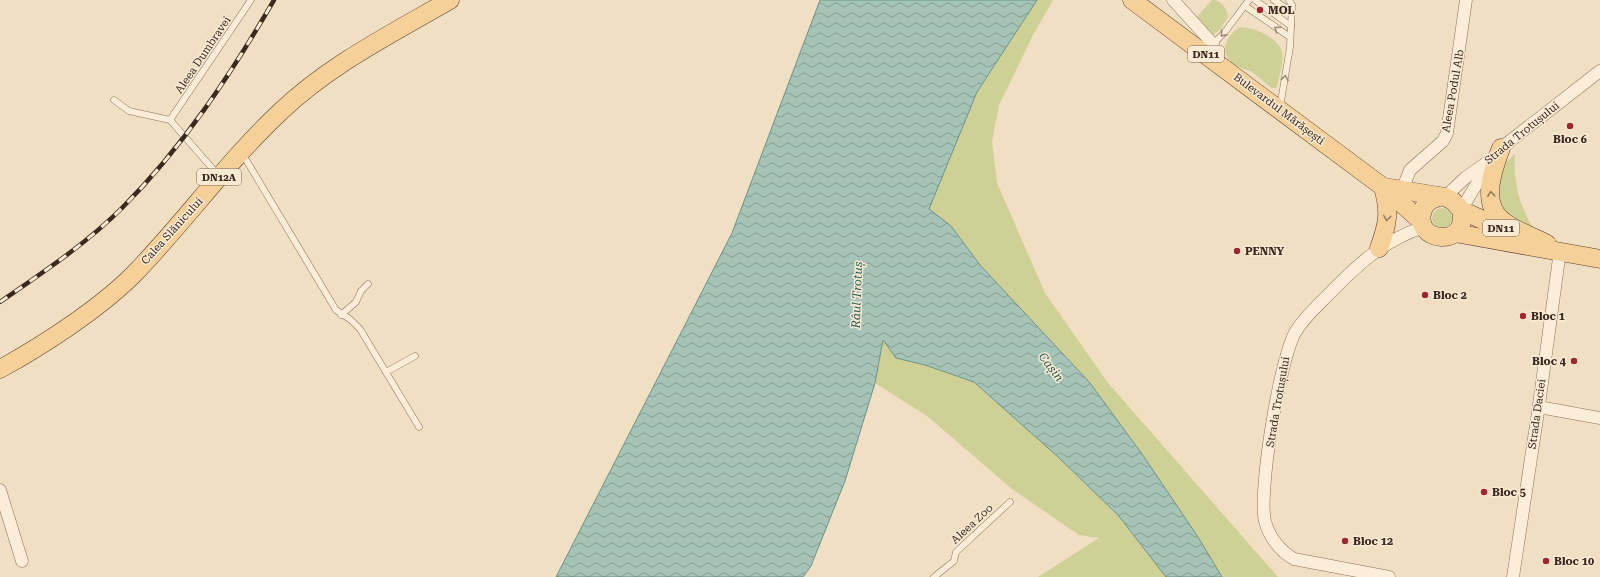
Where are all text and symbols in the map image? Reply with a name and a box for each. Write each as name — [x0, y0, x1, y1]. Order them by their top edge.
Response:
place label: MOL — [1268, 4, 1295, 17]
marker: MOL — [1255, 5, 1265, 15]
street label: Aleea Dumbravei — [172, 14, 234, 96]
one-way arrow — [1275, 27, 1282, 34]
one-way arrow — [1220, 29, 1228, 37]
road number: DN11 — [1188, 46, 1224, 62]
street label: Aleea Podul Alb — [1439, 48, 1467, 134]
street label: Bulevardul Mărășești — [1230, 70, 1328, 149]
one-way arrow — [1280, 75, 1289, 81]
street label: Strada Trotușului — [1482, 99, 1563, 168]
marker: Bloc 6 — [1565, 121, 1575, 131]
place label: Bloc 6 — [1553, 133, 1587, 146]
road number: DN12A — [197, 169, 241, 185]
one-way arrow — [1487, 191, 1496, 197]
street label: Calea Slănicului — [139, 194, 206, 267]
one-way arrow — [1383, 215, 1392, 221]
road number: DN11 — [1483, 220, 1519, 236]
place label: PENNY — [1245, 245, 1285, 258]
marker: PENNY — [1232, 246, 1242, 256]
water label: Râul Trotuș — [849, 261, 867, 330]
place label: Bloc 2 — [1433, 289, 1467, 302]
marker: Bloc 2 — [1420, 290, 1430, 300]
place label: Bloc 1 — [1531, 310, 1565, 323]
marker: Bloc 1 — [1518, 311, 1528, 321]
water label: Cașin — [1034, 350, 1066, 385]
street label: Strada Trotușului — [1264, 355, 1293, 449]
place label: Bloc 4 — [1532, 355, 1567, 368]
marker: Bloc 4 — [1569, 356, 1579, 366]
street label: Strada Daciei — [1526, 378, 1548, 450]
place label: Bloc 5 — [1492, 486, 1526, 499]
marker: Bloc 5 — [1479, 487, 1489, 497]
street label: Aleea Zoo — [948, 501, 996, 547]
place label: Bloc 12 — [1353, 535, 1393, 548]
marker: Bloc 12 — [1340, 536, 1350, 546]
place label: Bloc 10 — [1554, 555, 1594, 568]
marker: Bloc 10 — [1541, 556, 1551, 566]

